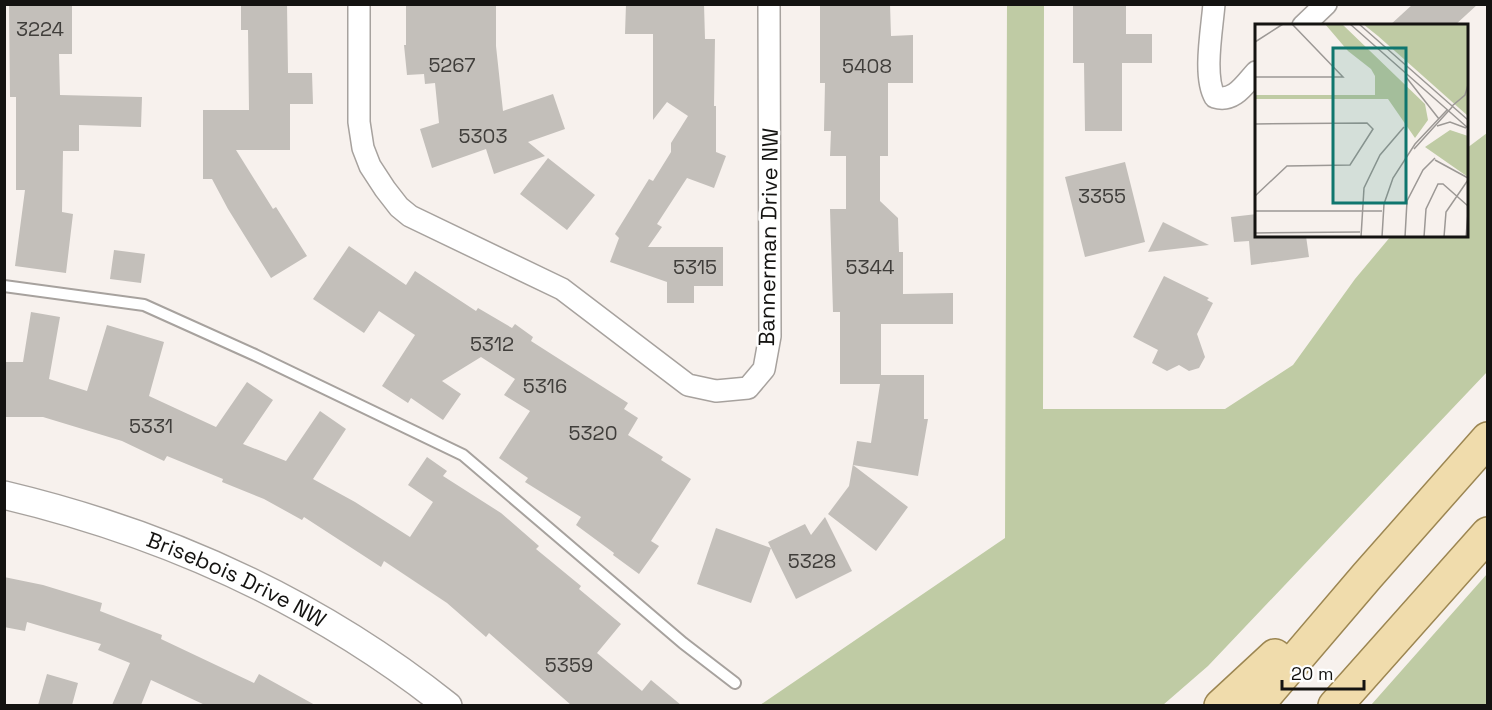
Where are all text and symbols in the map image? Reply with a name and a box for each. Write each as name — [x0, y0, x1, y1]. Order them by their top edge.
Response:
house number: 3224 — [16, 16, 64, 42]
inset map — [1255, 24, 1468, 237]
house number: 5267 — [428, 52, 476, 78]
house number: 5408 — [842, 53, 892, 79]
house number: 5303 — [459, 123, 507, 149]
street label: Bannerman Drive NW — [752, 128, 784, 346]
house number: 3355 — [1078, 183, 1126, 209]
house number: 5315 — [673, 254, 717, 280]
house number: 5344 — [845, 254, 895, 280]
house number: 5312 — [470, 331, 514, 357]
house number: 5316 — [523, 373, 567, 399]
house number: 5331 — [129, 413, 173, 439]
house number: 5320 — [569, 420, 617, 446]
street label: Brisebois Drive NW — [143, 525, 332, 633]
house number: 5328 — [788, 548, 836, 574]
house number: 5359 — [545, 652, 593, 678]
scale bar — [1282, 653, 1364, 691]
text: 20 m — [1291, 662, 1334, 685]

